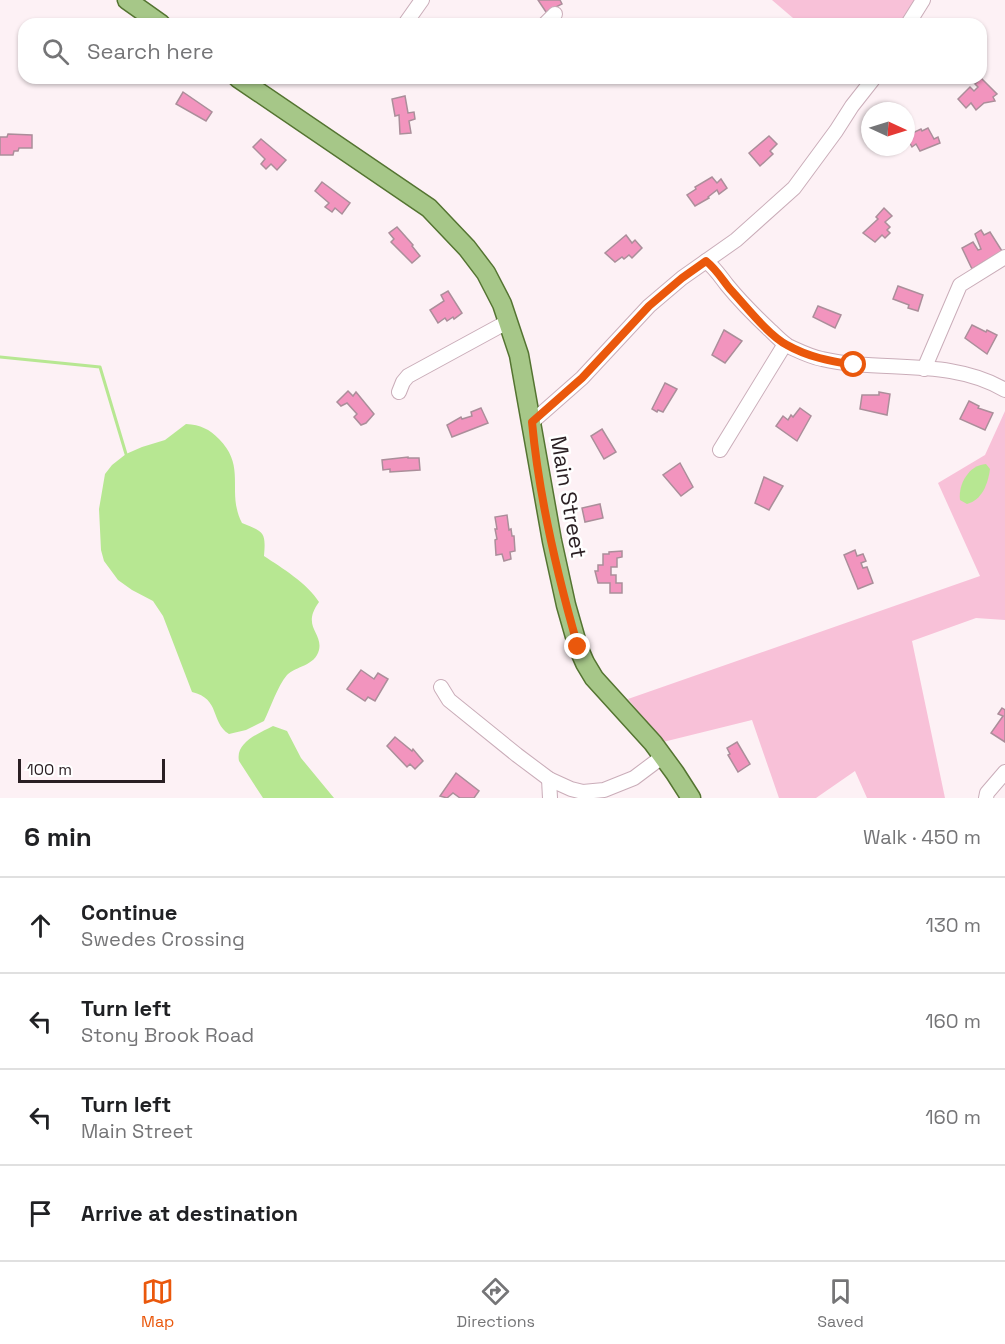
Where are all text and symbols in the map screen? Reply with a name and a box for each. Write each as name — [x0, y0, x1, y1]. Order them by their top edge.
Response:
search box — [18, 18, 987, 84]
icon: search — [39, 35, 72, 68]
text: Search here — [87, 37, 214, 65]
north arrow — [861, 102, 915, 156]
route start — [840, 351, 866, 377]
street label: Main Street — [544, 434, 594, 560]
route end — [564, 633, 590, 659]
scale bar — [18, 756, 165, 784]
text: 100 m — [27, 759, 72, 780]
text: 6 min — [24, 820, 92, 854]
text: Walk · 450 m — [863, 824, 981, 850]
text: Continue — [81, 898, 177, 926]
icon: ahead — [24, 909, 57, 942]
text: 130 m — [925, 912, 981, 938]
text: Swedes Crossing — [81, 926, 245, 952]
text: Turn left — [81, 994, 171, 1022]
icon: left — [24, 1005, 57, 1038]
text: 160 m — [925, 1008, 981, 1034]
text: Stony Brook Road — [81, 1022, 254, 1048]
text: Turn left — [81, 1090, 171, 1118]
icon: left — [24, 1101, 57, 1134]
text: 160 m — [925, 1104, 981, 1130]
text: Main Street — [81, 1118, 193, 1144]
icon: arrive — [24, 1197, 57, 1230]
text: Arrive at destination — [81, 1199, 298, 1227]
tab: Map — [141, 1275, 174, 1332]
tab: Directions — [457, 1275, 535, 1332]
tab: Saved — [817, 1275, 864, 1332]

